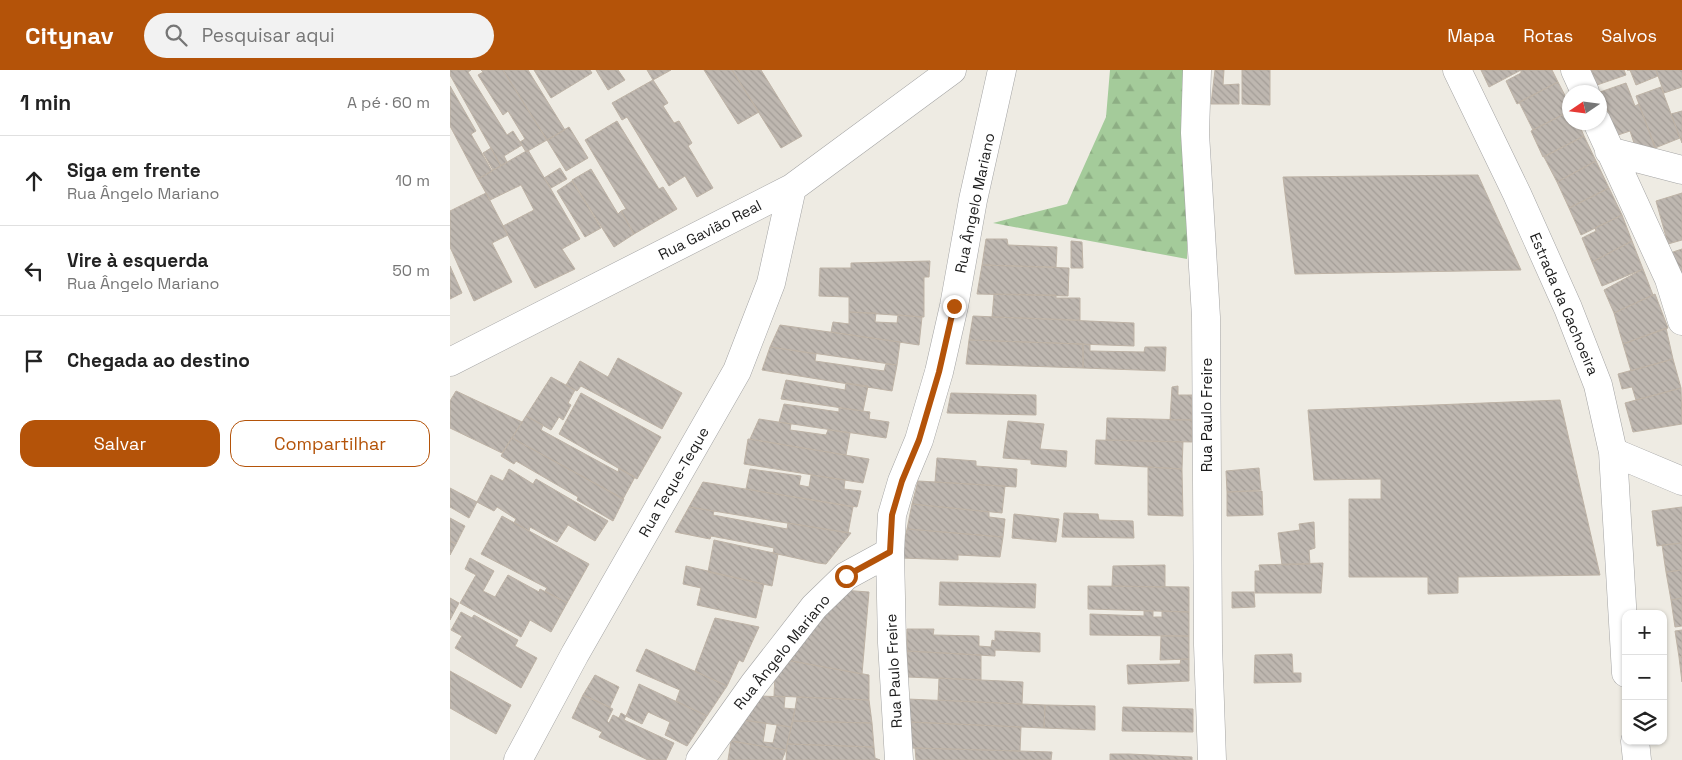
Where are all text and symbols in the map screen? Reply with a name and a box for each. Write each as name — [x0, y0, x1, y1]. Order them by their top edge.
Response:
search box — [144, 13, 494, 58]
text: Citynav — [25, 20, 114, 51]
icon: search — [162, 21, 190, 49]
text: Pesquisar aqui — [202, 23, 335, 48]
text: Mapa — [1447, 24, 1495, 47]
text: Rotas — [1523, 24, 1573, 47]
text: Salvos — [1601, 24, 1657, 47]
north arrow — [1562, 85, 1607, 130]
text: 1 min — [20, 89, 71, 116]
text: A pé · 60 m — [347, 92, 430, 113]
street label: Rua Ângelo Mariano — [950, 131, 999, 275]
text: Siga em frente — [67, 158, 201, 183]
icon: ahead — [20, 167, 48, 195]
text: 10 m — [395, 170, 430, 191]
text: Rua Ângelo Mariano — [67, 183, 219, 204]
street label: Rua Gavião Real — [655, 195, 765, 264]
street label: Estrada da Cachoeira — [1526, 230, 1603, 378]
text: Vire à esquerda — [67, 248, 209, 273]
icon: left — [20, 257, 48, 285]
text: 50 m — [392, 260, 430, 281]
text: Rua Ângelo Mariano — [67, 273, 219, 294]
route end — [943, 295, 966, 318]
icon: arrive — [20, 347, 48, 375]
text: Chegada ao destino — [67, 348, 250, 373]
street label: Rua Paulo Freire — [1197, 358, 1216, 472]
button: Salvar — [20, 420, 220, 467]
button: Compartilhar — [230, 420, 430, 467]
street label: Rua Teque-Teque — [634, 423, 713, 540]
route start — [835, 565, 858, 588]
street label: Rua Ângelo Mariano — [729, 590, 834, 713]
map controls — [1622, 610, 1667, 745]
button: + — [1622, 610, 1667, 655]
street label: Rua Paulo Freire — [881, 613, 906, 729]
button: − — [1622, 655, 1667, 700]
button: layers — [1622, 700, 1667, 745]

